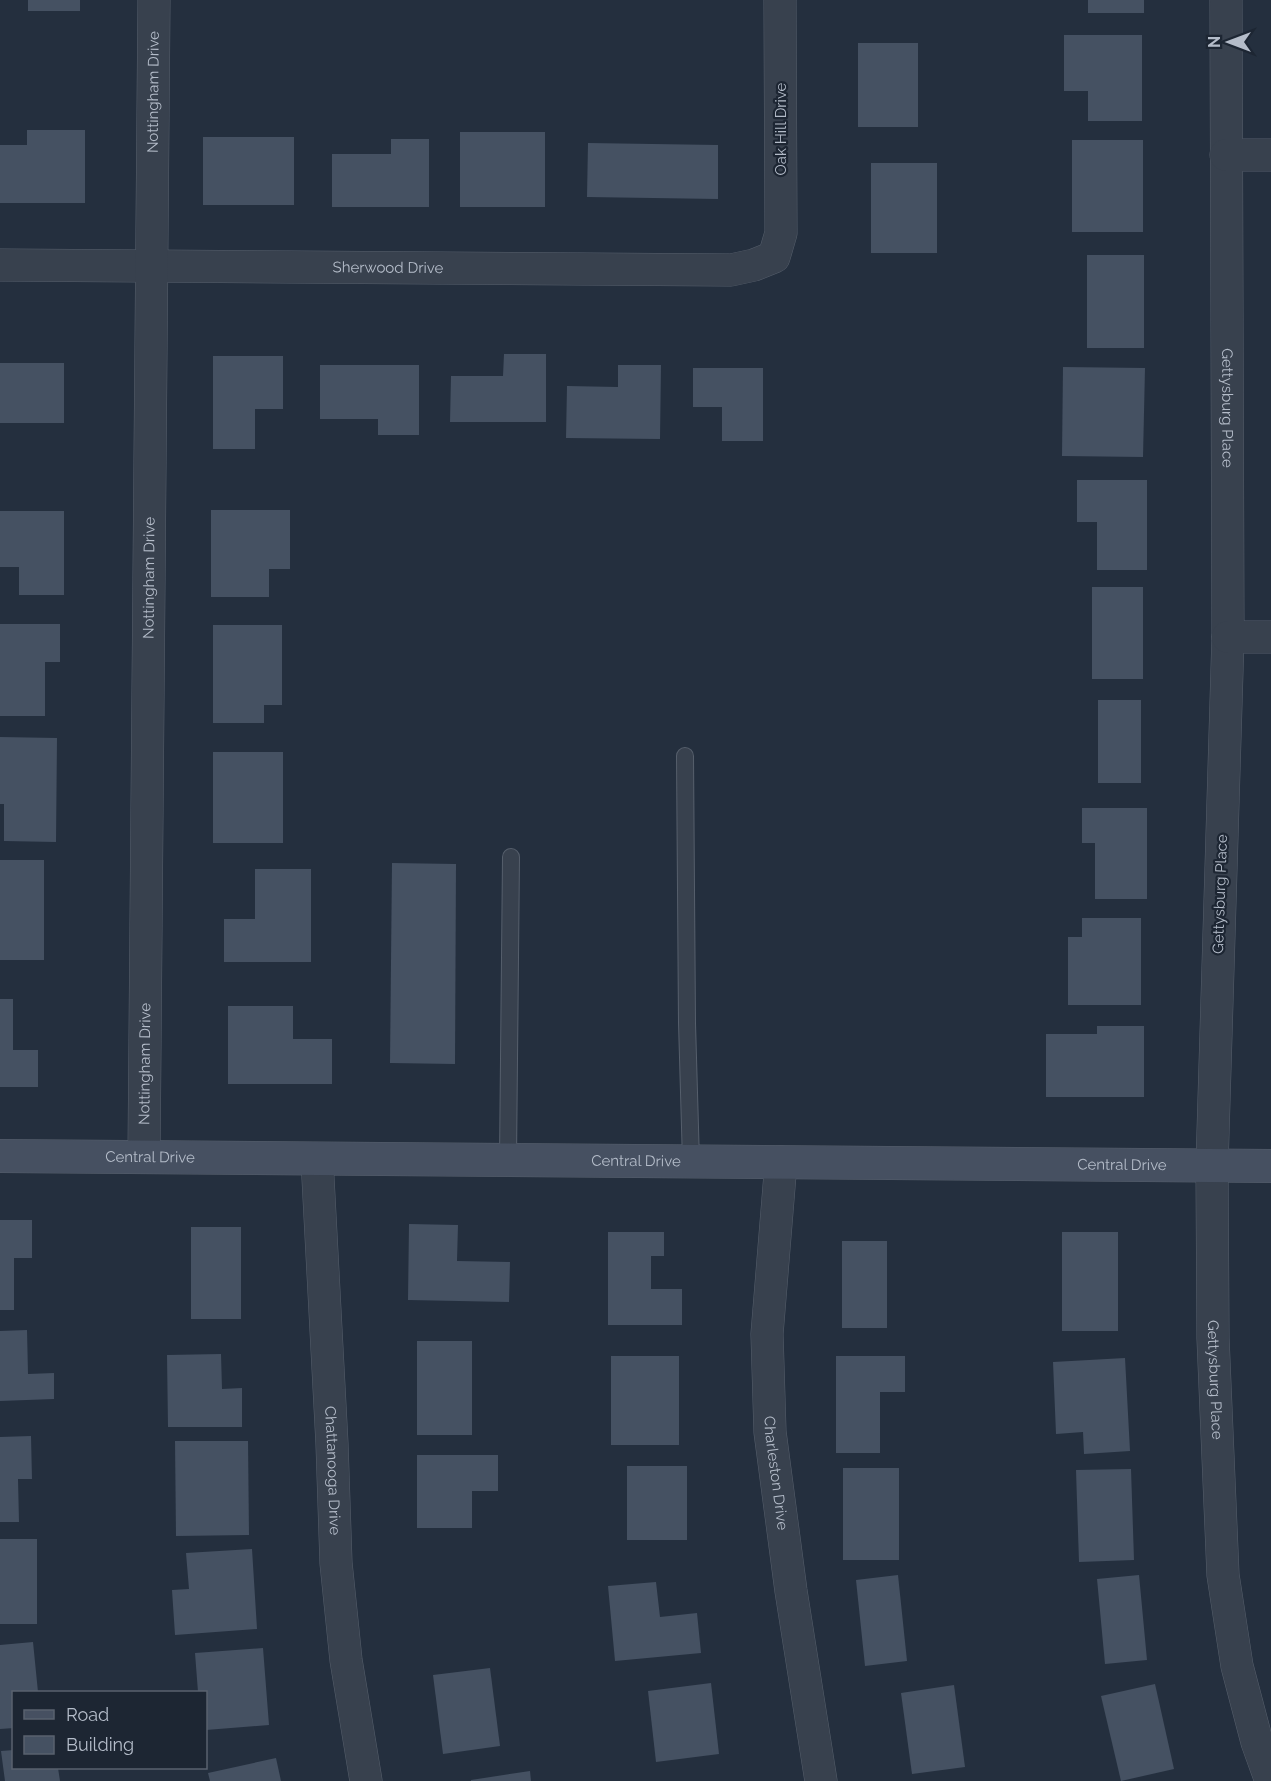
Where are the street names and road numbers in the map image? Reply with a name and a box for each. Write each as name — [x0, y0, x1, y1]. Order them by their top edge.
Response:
street label: Nottingham Drive — [144, 31, 163, 153]
street label: Oak Hill Drive — [772, 82, 790, 175]
street label: Sherwood Drive — [333, 258, 444, 277]
street label: Gettysburg Place — [1218, 348, 1236, 468]
street label: Nottingham Drive — [139, 517, 159, 639]
street label: Gettysburg Place — [1209, 834, 1231, 954]
street label: Nottingham Drive — [135, 1003, 154, 1125]
street label: Central Drive — [105, 1148, 195, 1167]
street label: Central Drive — [591, 1152, 681, 1170]
street label: Central Drive — [1077, 1155, 1167, 1174]
street label: Gettysburg Place — [1204, 1320, 1226, 1440]
street label: Chattanooga Drive — [321, 1406, 344, 1536]
street label: Charleston Drive — [761, 1416, 792, 1531]

